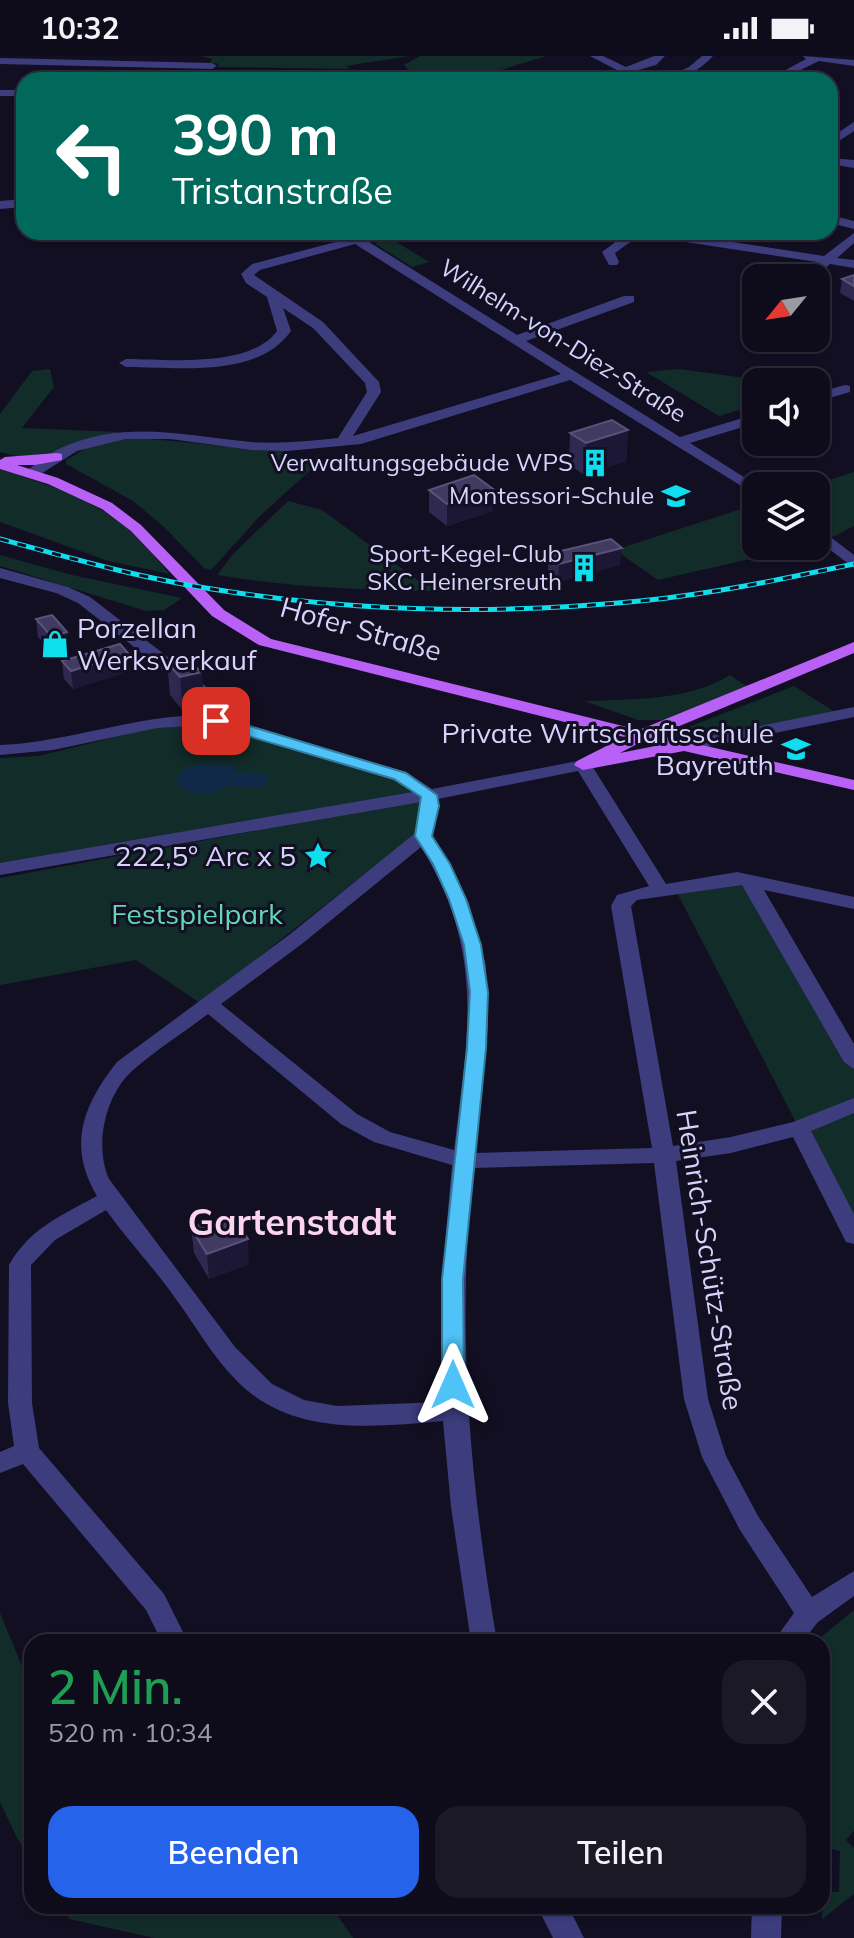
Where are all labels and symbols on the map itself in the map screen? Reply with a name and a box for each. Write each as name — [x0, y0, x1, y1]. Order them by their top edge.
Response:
street label: Wilhelm-von-Diez-Straße — [435, 252, 692, 428]
north arrow — [742, 264, 830, 352]
place label: Verwaltungsgebäude WPS — [271, 447, 573, 477]
building icon: Verwaltungsgebäude WPS — [580, 448, 610, 478]
place label: Montessori-Schule — [449, 480, 654, 510]
school or university icon: Montessori-Schule — [661, 481, 691, 511]
place label: Sport-Kegel-Club SKC Heinersreuth — [367, 538, 562, 596]
building icon: Sport-Kegel-Club SKC Heinersreuth — [569, 553, 599, 583]
street label: Hofer Straße — [276, 589, 446, 668]
place label: Porzellan Werksverkauf — [77, 610, 257, 677]
shop icon: Porzellan Werksverkauf — [40, 629, 70, 659]
pin — [182, 687, 250, 755]
place label: Private Wirtschaftsschule Bayreuth — [441, 715, 774, 782]
school or university icon: Private Wirtschaftsschule Bayreuth — [781, 734, 811, 764]
place label: 222,5º Arc x 5 — [115, 838, 296, 873]
place icon: 222,5º Arc x 5 — [303, 841, 333, 871]
park label: Festspielpark — [111, 896, 283, 931]
street label: Heinrich-Schütz-Straße — [669, 1107, 752, 1413]
district label: Gartenstadt — [188, 1199, 397, 1244]
position arrow — [411, 1343, 495, 1427]

